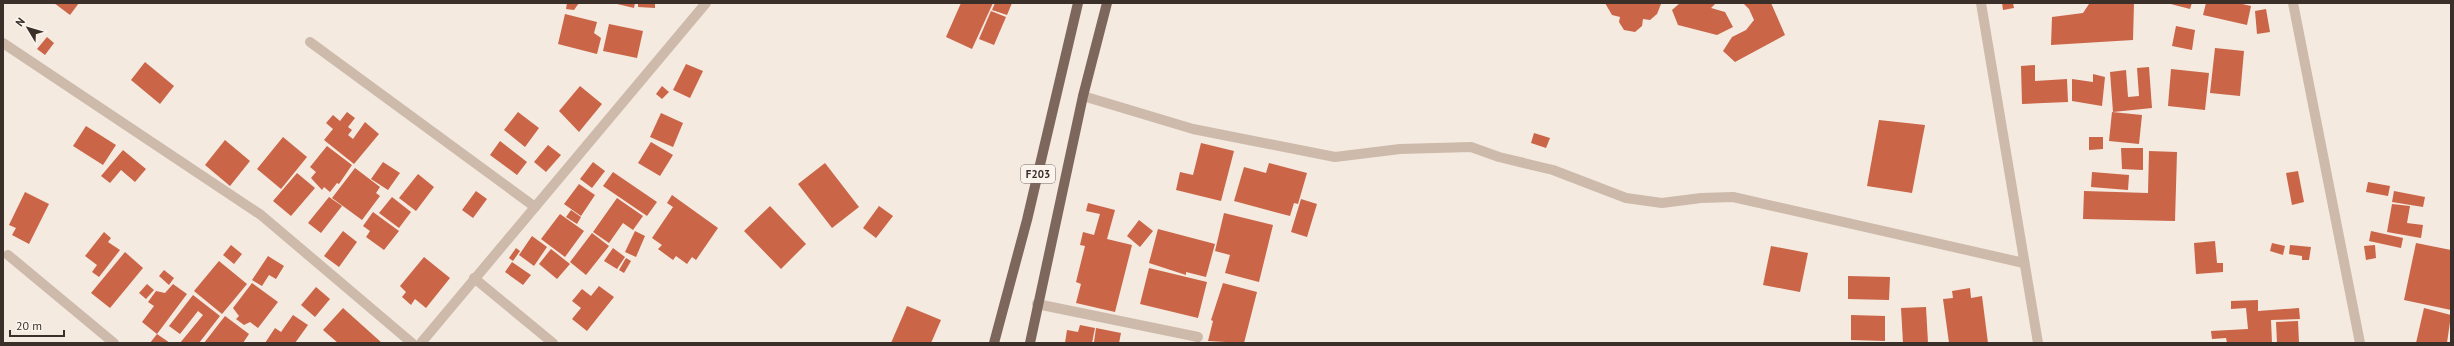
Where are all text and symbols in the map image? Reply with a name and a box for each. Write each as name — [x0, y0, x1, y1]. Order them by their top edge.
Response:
north arrow — [8, 8, 48, 48]
text: N — [12, 15, 28, 29]
road number: F203 — [1021, 165, 1055, 183]
scale bar — [10, 312, 64, 338]
text: 20 m — [16, 318, 42, 333]

